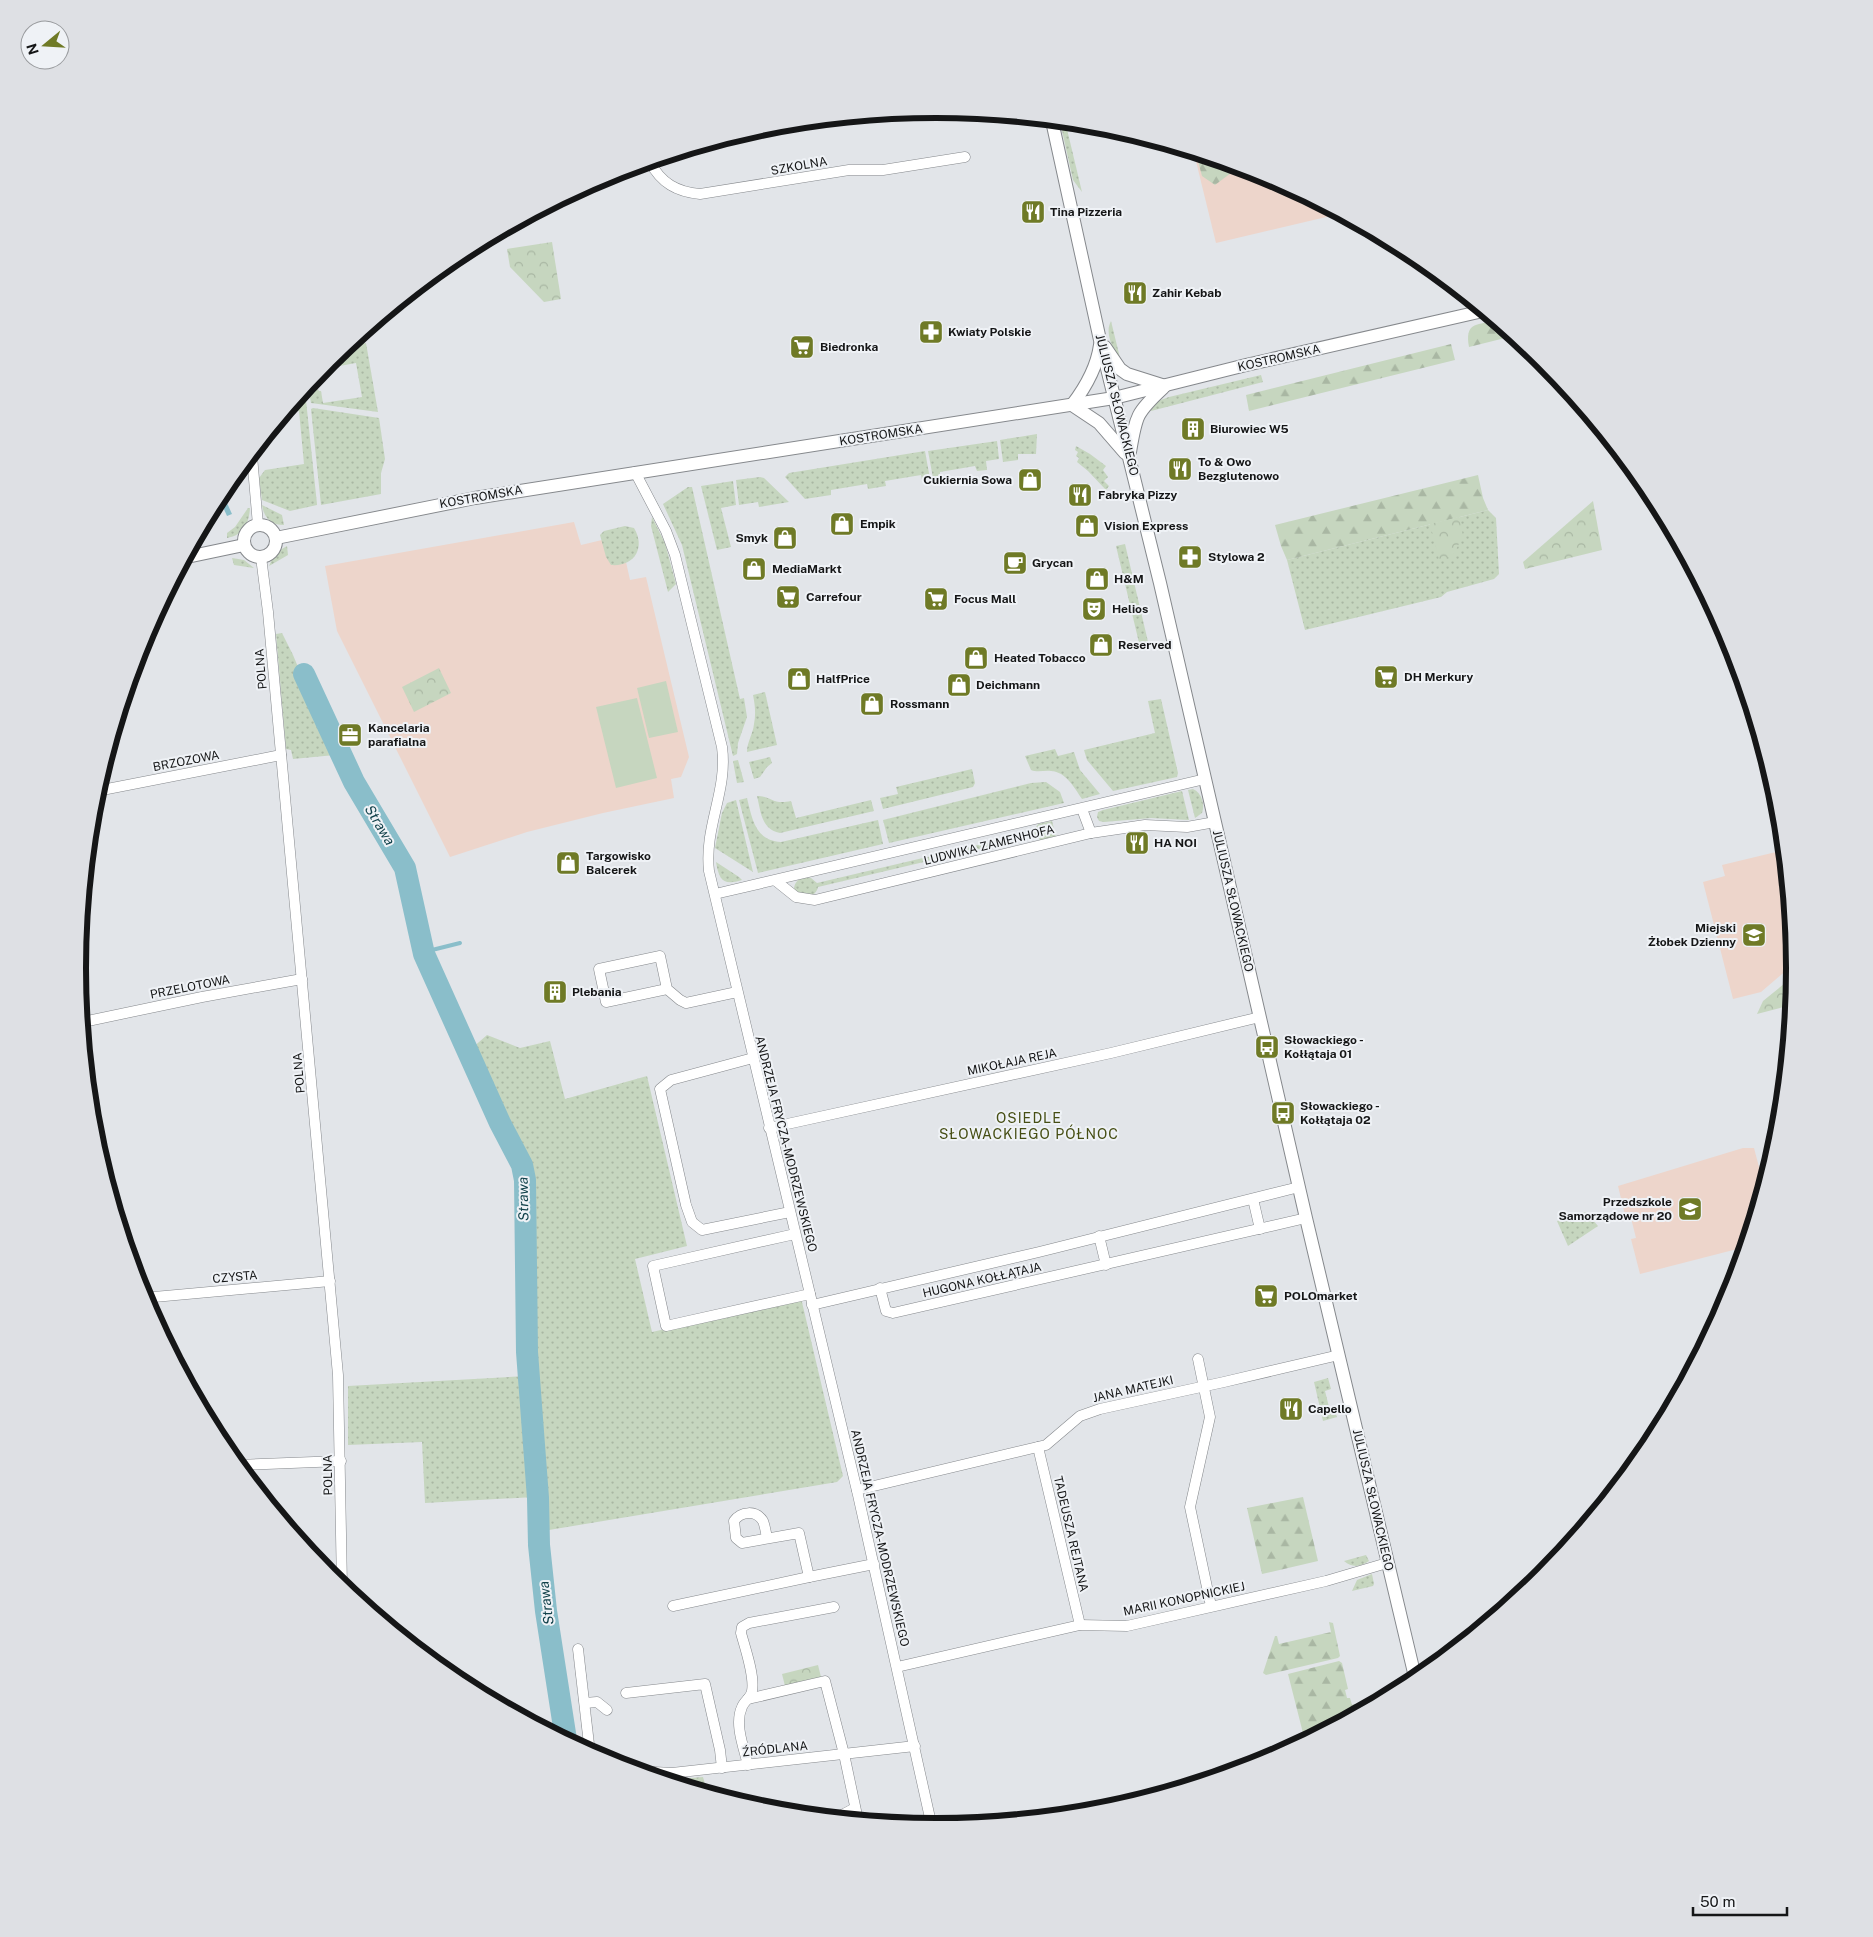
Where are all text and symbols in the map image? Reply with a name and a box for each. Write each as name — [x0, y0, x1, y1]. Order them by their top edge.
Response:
north arrow — [20, 20, 70, 70]
text: N — [23, 41, 42, 57]
street label: SZKOLNA — [770, 154, 829, 178]
restaurant icon: Tina Pizzeria — [1020, 199, 1046, 225]
place label: Tina Pizzeria — [1050, 205, 1122, 219]
restaurant icon: Zahir Kebab — [1122, 280, 1148, 306]
place label: Zahir Kebab — [1152, 286, 1221, 300]
pharmacy icon: Kwiaty Polskie — [918, 319, 944, 345]
place label: Kwiaty Polskie — [948, 325, 1031, 339]
street label: JULIUSZA SŁOWACKIEGO — [1093, 333, 1141, 477]
supermarket icon: Biedronka — [789, 334, 815, 360]
place label: Biedronka — [820, 340, 878, 354]
street label: KOSTROMSKA — [1236, 342, 1322, 374]
building icon: Biurowiec W5 — [1180, 416, 1206, 442]
street label: KOSTROMSKA — [838, 421, 924, 449]
place label: Biurowiec W5 — [1210, 422, 1289, 436]
place label: To & Owo Bezglutenowo — [1198, 455, 1279, 483]
restaurant icon: To & Owo Bezglutenowo — [1167, 456, 1193, 482]
shop icon: Cukiernia Sowa — [1017, 467, 1043, 493]
place label: Cukiernia Sowa — [923, 473, 1012, 487]
restaurant icon: Fabryka Pizzy — [1067, 482, 1093, 508]
street label: KOSTROMSKA — [438, 483, 524, 511]
place label: Fabryka Pizzy — [1098, 488, 1178, 502]
shop icon: Empik — [829, 511, 855, 537]
shop icon: Vision Express — [1074, 513, 1100, 539]
place label: Empik — [860, 517, 896, 531]
place label: Vision Express — [1104, 519, 1188, 533]
shop icon: Smyk — [772, 525, 798, 551]
place label: Smyk — [735, 531, 768, 545]
pharmacy icon: Stylowa 2 — [1177, 544, 1203, 570]
cafe icon: Grycan — [1002, 550, 1028, 576]
place label: Stylowa 2 — [1208, 550, 1265, 564]
shop icon: MediaMarkt — [741, 556, 767, 582]
place label: Grycan — [1032, 556, 1073, 570]
place label: MediaMarkt — [772, 562, 842, 576]
shop icon: H&M — [1084, 566, 1110, 592]
place label: H&M — [1114, 572, 1144, 586]
supermarket icon: Carrefour — [775, 584, 801, 610]
supermarket icon: Focus Mall — [923, 586, 949, 612]
place label: Carrefour — [806, 590, 862, 604]
place label: Focus Mall — [954, 592, 1016, 606]
theatre icon: Helios — [1081, 596, 1107, 622]
place label: Helios — [1112, 602, 1148, 616]
shop icon: Reserved — [1088, 632, 1114, 658]
place label: Reserved — [1118, 638, 1172, 652]
shop icon: Heated Tobacco — [963, 645, 989, 671]
street label: POLNA — [252, 647, 270, 690]
place label: Heated Tobacco — [994, 651, 1086, 665]
supermarket icon: DH Merkury — [1373, 664, 1399, 690]
shop icon: HalfPrice — [786, 666, 812, 692]
place label: DH Merkury — [1404, 670, 1473, 684]
place label: HalfPrice — [816, 672, 870, 686]
shop icon: Deichmann — [946, 672, 972, 698]
place label: Deichmann — [976, 678, 1040, 692]
shop icon: Rossmann — [859, 691, 885, 717]
place label: Rossmann — [890, 697, 949, 711]
place label: Kancelaria parafialna — [368, 721, 430, 749]
office icon: Kancelaria parafialna — [337, 722, 363, 748]
street label: BRZOZOWA — [152, 748, 221, 774]
water label: Strawa — [362, 802, 398, 848]
street label: LUDWIKA ZAMENHOFA — [922, 822, 1056, 868]
street label: JULIUSZA SŁOWACKIEGO — [1210, 829, 1256, 974]
restaurant icon: HA NOI — [1124, 830, 1150, 856]
place label: HA NOI — [1154, 836, 1197, 850]
place label: Targowisko Balcerek — [586, 849, 651, 877]
shop icon: Targowisko Balcerek — [555, 850, 581, 876]
place label: Miejski Żłobek Dzienny — [1648, 921, 1736, 949]
school or university icon: Miejski Żłobek Dzienny — [1741, 922, 1767, 948]
street label: PRZELOTOWA — [149, 972, 231, 1002]
building icon: Plebania — [542, 979, 568, 1005]
place label: Plebania — [572, 985, 622, 999]
place label: Słowackiego - Kołłątaja 01 — [1284, 1033, 1364, 1061]
street label: ANDRZEJA FRYCZA-MODRZEWSKIEGO — [752, 1034, 820, 1254]
bus stop icon: Słowackiego - Kołłątaja 01 — [1254, 1034, 1280, 1060]
street label: MIKOŁAJA REJA — [966, 1046, 1058, 1078]
street label: POLNA — [290, 1051, 308, 1094]
place label: Słowackiego - Kołłątaja 02 — [1300, 1099, 1380, 1127]
bus stop icon: Słowackiego - Kołłątaja 02 — [1270, 1100, 1296, 1126]
district label: OSIEDLE SŁOWACKIEGO PÓŁNOC — [939, 1110, 1119, 1142]
water label: Strawa — [515, 1177, 531, 1221]
place label: Przedszkole Samorządowe nr 20 — [1558, 1195, 1672, 1223]
school or university icon: Przedszkole Samorządowe nr 20 — [1677, 1196, 1703, 1222]
street label: HUGONA KOŁŁĄTAJA — [921, 1259, 1043, 1301]
street label: CZYSTA — [212, 1268, 259, 1286]
supermarket icon: POLOmarket — [1253, 1283, 1279, 1309]
place label: POLOmarket — [1284, 1289, 1357, 1303]
street label: JANA MATEJKI — [1091, 1373, 1175, 1405]
restaurant icon: Capello — [1278, 1396, 1304, 1422]
place label: Capello — [1308, 1402, 1352, 1416]
street label: ANDRZEJA FRYCZA-MODRZEWSKIEGO — [848, 1428, 912, 1648]
street label: JULIUSZA SŁOWACKIEGO — [1350, 1428, 1396, 1573]
street label: POLNA — [321, 1454, 335, 1496]
street label: TADEUSZA REJTANA — [1051, 1475, 1091, 1594]
street label: MARII KONOPNICKIEJ — [1122, 1579, 1246, 1619]
water label: Strawa — [535, 1580, 557, 1626]
street label: ŹRÓDLANA — [741, 1739, 809, 1759]
scale bar — [1693, 1884, 1787, 1916]
text: 50 m — [1700, 1893, 1735, 1910]

